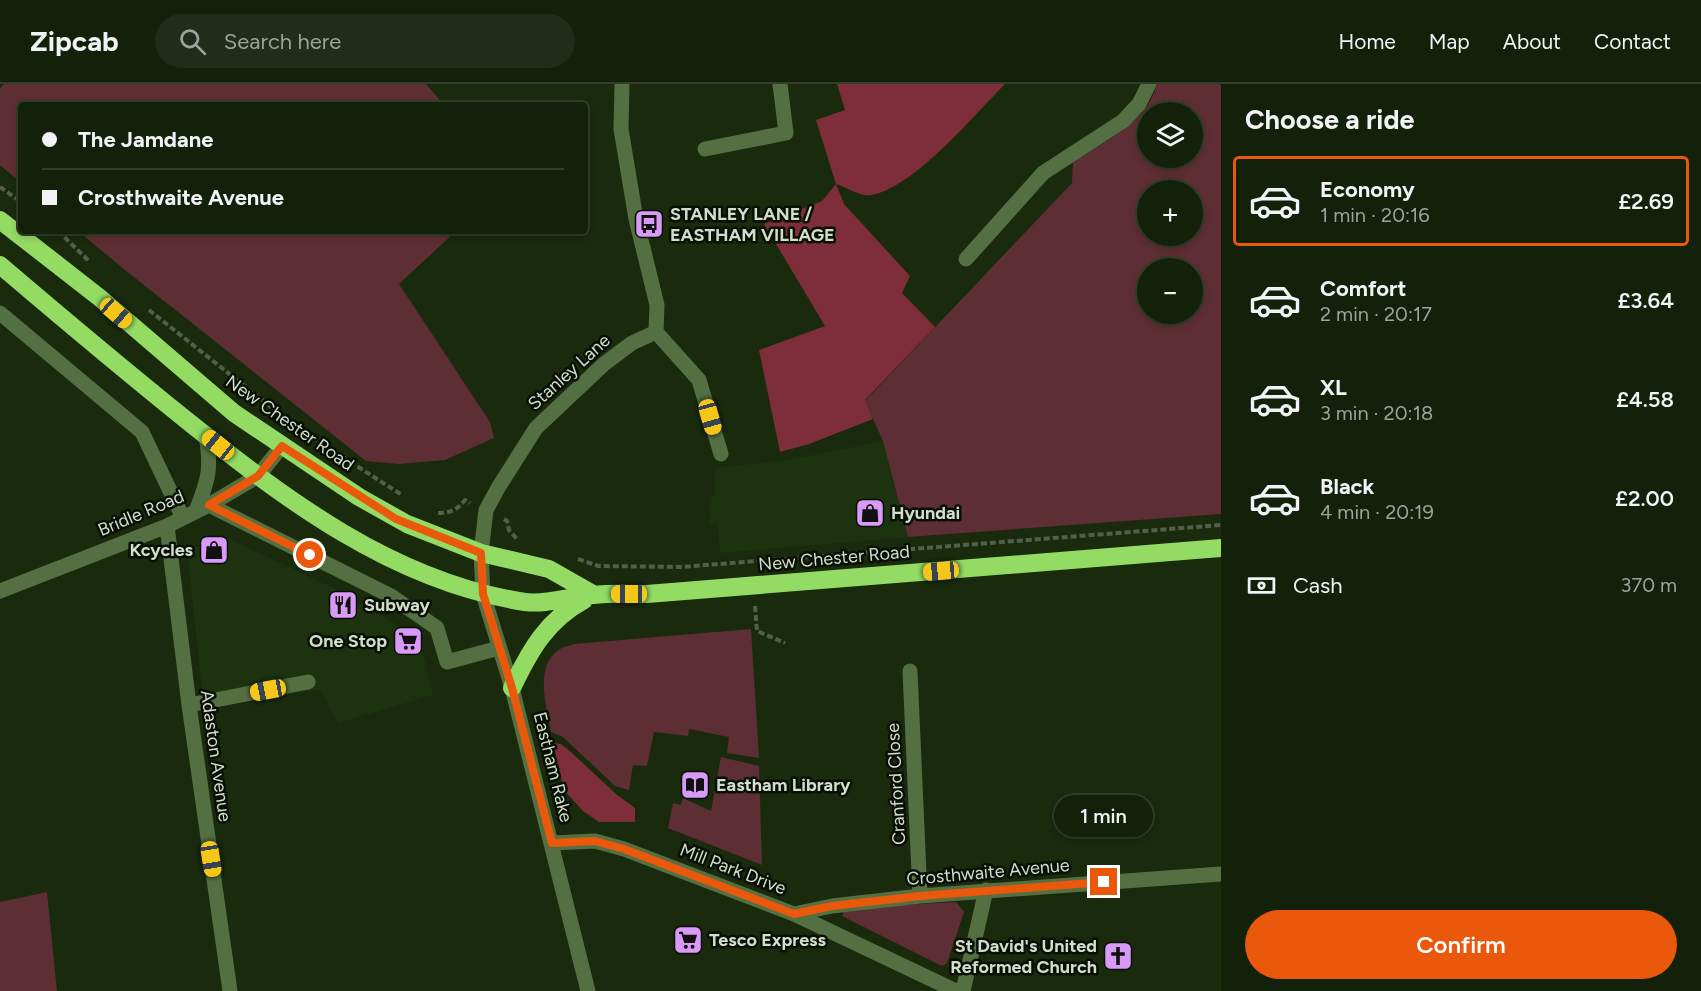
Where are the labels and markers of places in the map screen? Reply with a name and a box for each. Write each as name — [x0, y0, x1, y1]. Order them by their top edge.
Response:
place label: STANLEY LANE / EASTHAM VILLAGE — [670, 203, 835, 246]
bus stop icon: STANLEY LANE / EASTHAM VILLAGE — [633, 208, 665, 240]
shop icon: Hyundai — [854, 497, 886, 529]
place label: Hyundai — [891, 502, 960, 524]
shop icon: Kcycles — [198, 534, 230, 566]
place label: Kcycles — [129, 539, 194, 561]
restaurant icon: Subway — [327, 589, 359, 621]
place label: Subway — [364, 594, 431, 616]
supermarket icon: One Stop — [392, 625, 424, 657]
place label: One Stop — [309, 630, 387, 652]
library icon: Eastham Library — [679, 769, 711, 801]
place label: Eastham Library — [716, 774, 851, 796]
supermarket icon: Tesco Express — [672, 924, 704, 956]
place label: Tesco Express — [709, 929, 826, 951]
place label: St David's United Reformed Church — [950, 935, 1097, 978]
church icon: St David's United Reformed Church — [1102, 940, 1134, 972]

